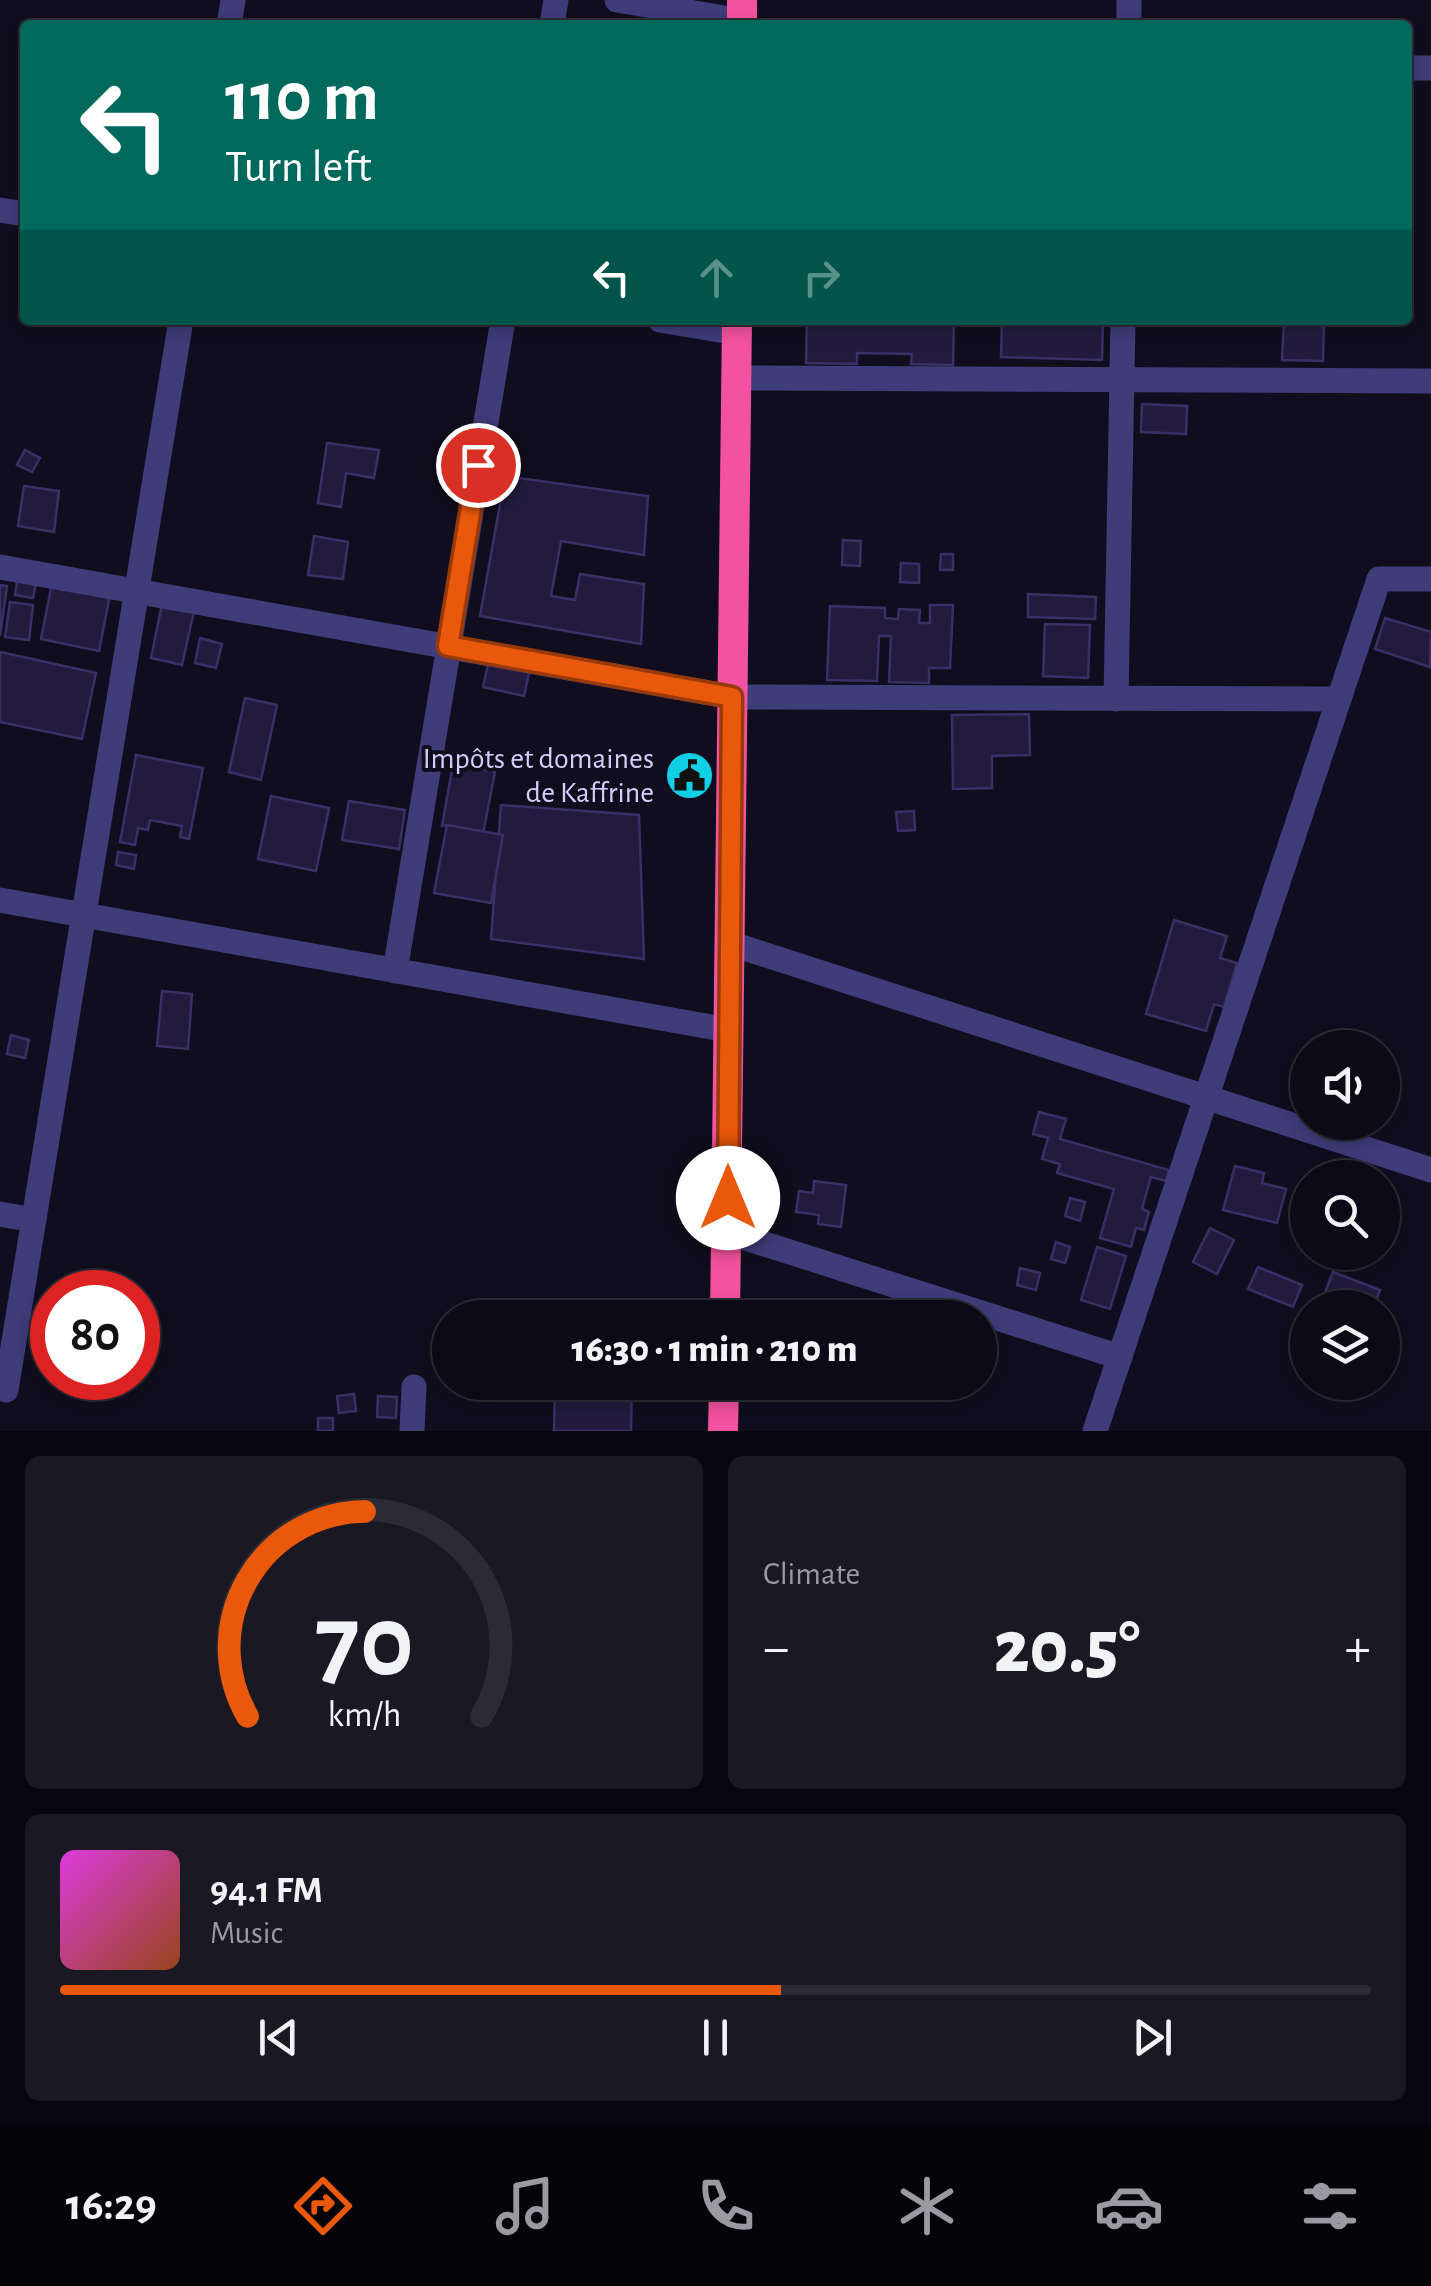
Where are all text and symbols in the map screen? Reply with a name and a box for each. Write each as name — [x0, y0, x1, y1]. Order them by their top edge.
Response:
icon: left — [60, 60, 190, 190]
text: 110 m — [225, 63, 379, 133]
text: Turn left — [225, 145, 372, 190]
icon: left — [584, 250, 639, 305]
icon: ahead — [689, 250, 744, 305]
icon: right — [794, 250, 849, 305]
pin — [436, 423, 521, 508]
icon: arrive — [451, 438, 506, 493]
place label: Impôts et domaines de Kaffrine — [423, 744, 654, 808]
public building icon: Impôts et domaines de Kaffrine — [663, 749, 715, 801]
map controls — [1290, 1030, 1400, 1400]
button: sound — [1290, 1030, 1400, 1140]
position arrow — [676, 1146, 780, 1250]
button: search — [1290, 1160, 1400, 1270]
speed limit sign: 80 — [30, 1270, 160, 1400]
button: layers — [1290, 1290, 1400, 1400]
text: 16:30 · 1 min · 210 m — [571, 1331, 858, 1369]
text: Climate — [763, 1558, 860, 1590]
text: 70 — [314, 1591, 414, 1695]
text: 20.5° — [994, 1611, 1140, 1686]
text: − — [763, 1621, 789, 1676]
text: + — [1345, 1621, 1371, 1676]
text: km/h — [327, 1697, 401, 1733]
text: 94.1 FM — [210, 1872, 323, 1910]
text: Music — [210, 1917, 283, 1949]
icon: previous — [251, 2010, 306, 2065]
icon: pause — [688, 2010, 743, 2065]
icon: next — [1125, 2010, 1180, 2065]
icon: directions — [288, 2171, 358, 2241]
icon: music — [490, 2171, 560, 2241]
icon: phone — [691, 2171, 761, 2241]
icon: climate — [892, 2171, 962, 2241]
icon: car — [1094, 2171, 1164, 2241]
icon: filters — [1295, 2171, 1365, 2241]
text: 16:29 — [66, 2183, 157, 2228]

